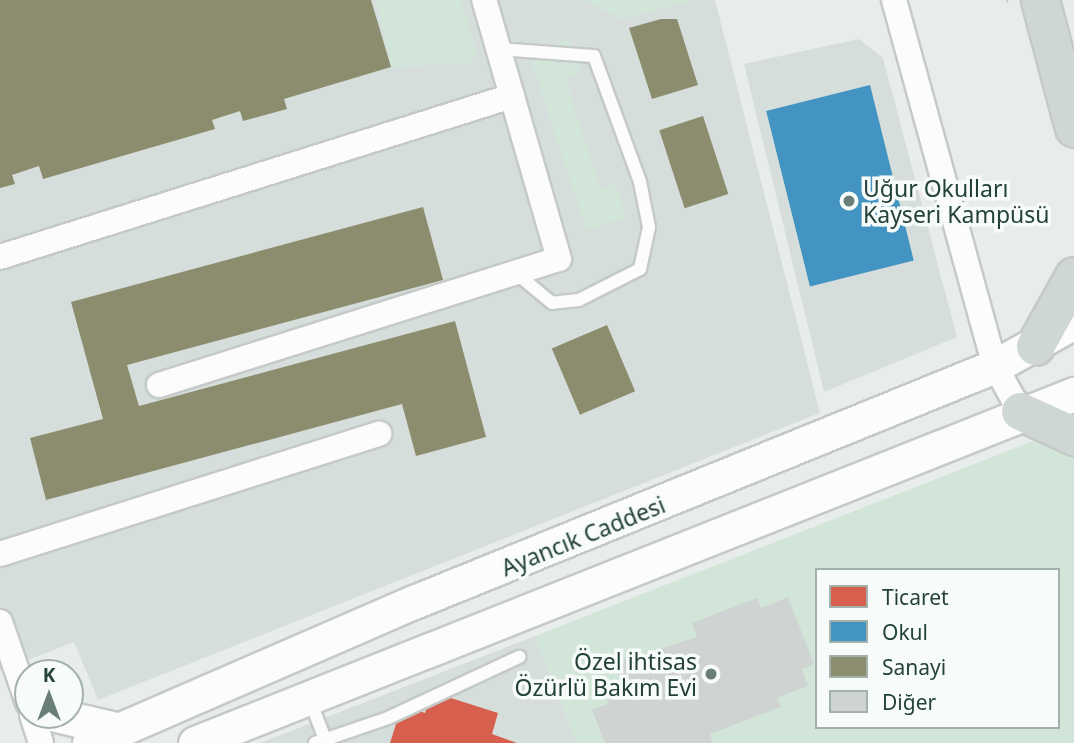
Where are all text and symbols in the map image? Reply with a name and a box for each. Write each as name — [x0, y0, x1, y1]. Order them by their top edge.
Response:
place label: Uğur Okulları Kayseri Kampüsü — [863, 174, 1050, 228]
marker: Uğur Okulları Kayseri Kampüsü — [841, 193, 857, 209]
street label: Ayancık Caddesi — [497, 491, 669, 581]
legend — [815, 568, 1060, 729]
text: Ticaret — [882, 583, 949, 611]
text: Okul — [882, 618, 928, 646]
place label: Özel ihtisas Özürlü Bakım Evi — [514, 647, 697, 701]
text: Sanayi — [882, 653, 946, 681]
north arrow — [14, 659, 84, 729]
text: K — [43, 662, 55, 688]
marker: Özel ihtisas Özürlü Bakım Evi — [703, 666, 719, 682]
text: Diğer — [882, 688, 936, 716]

